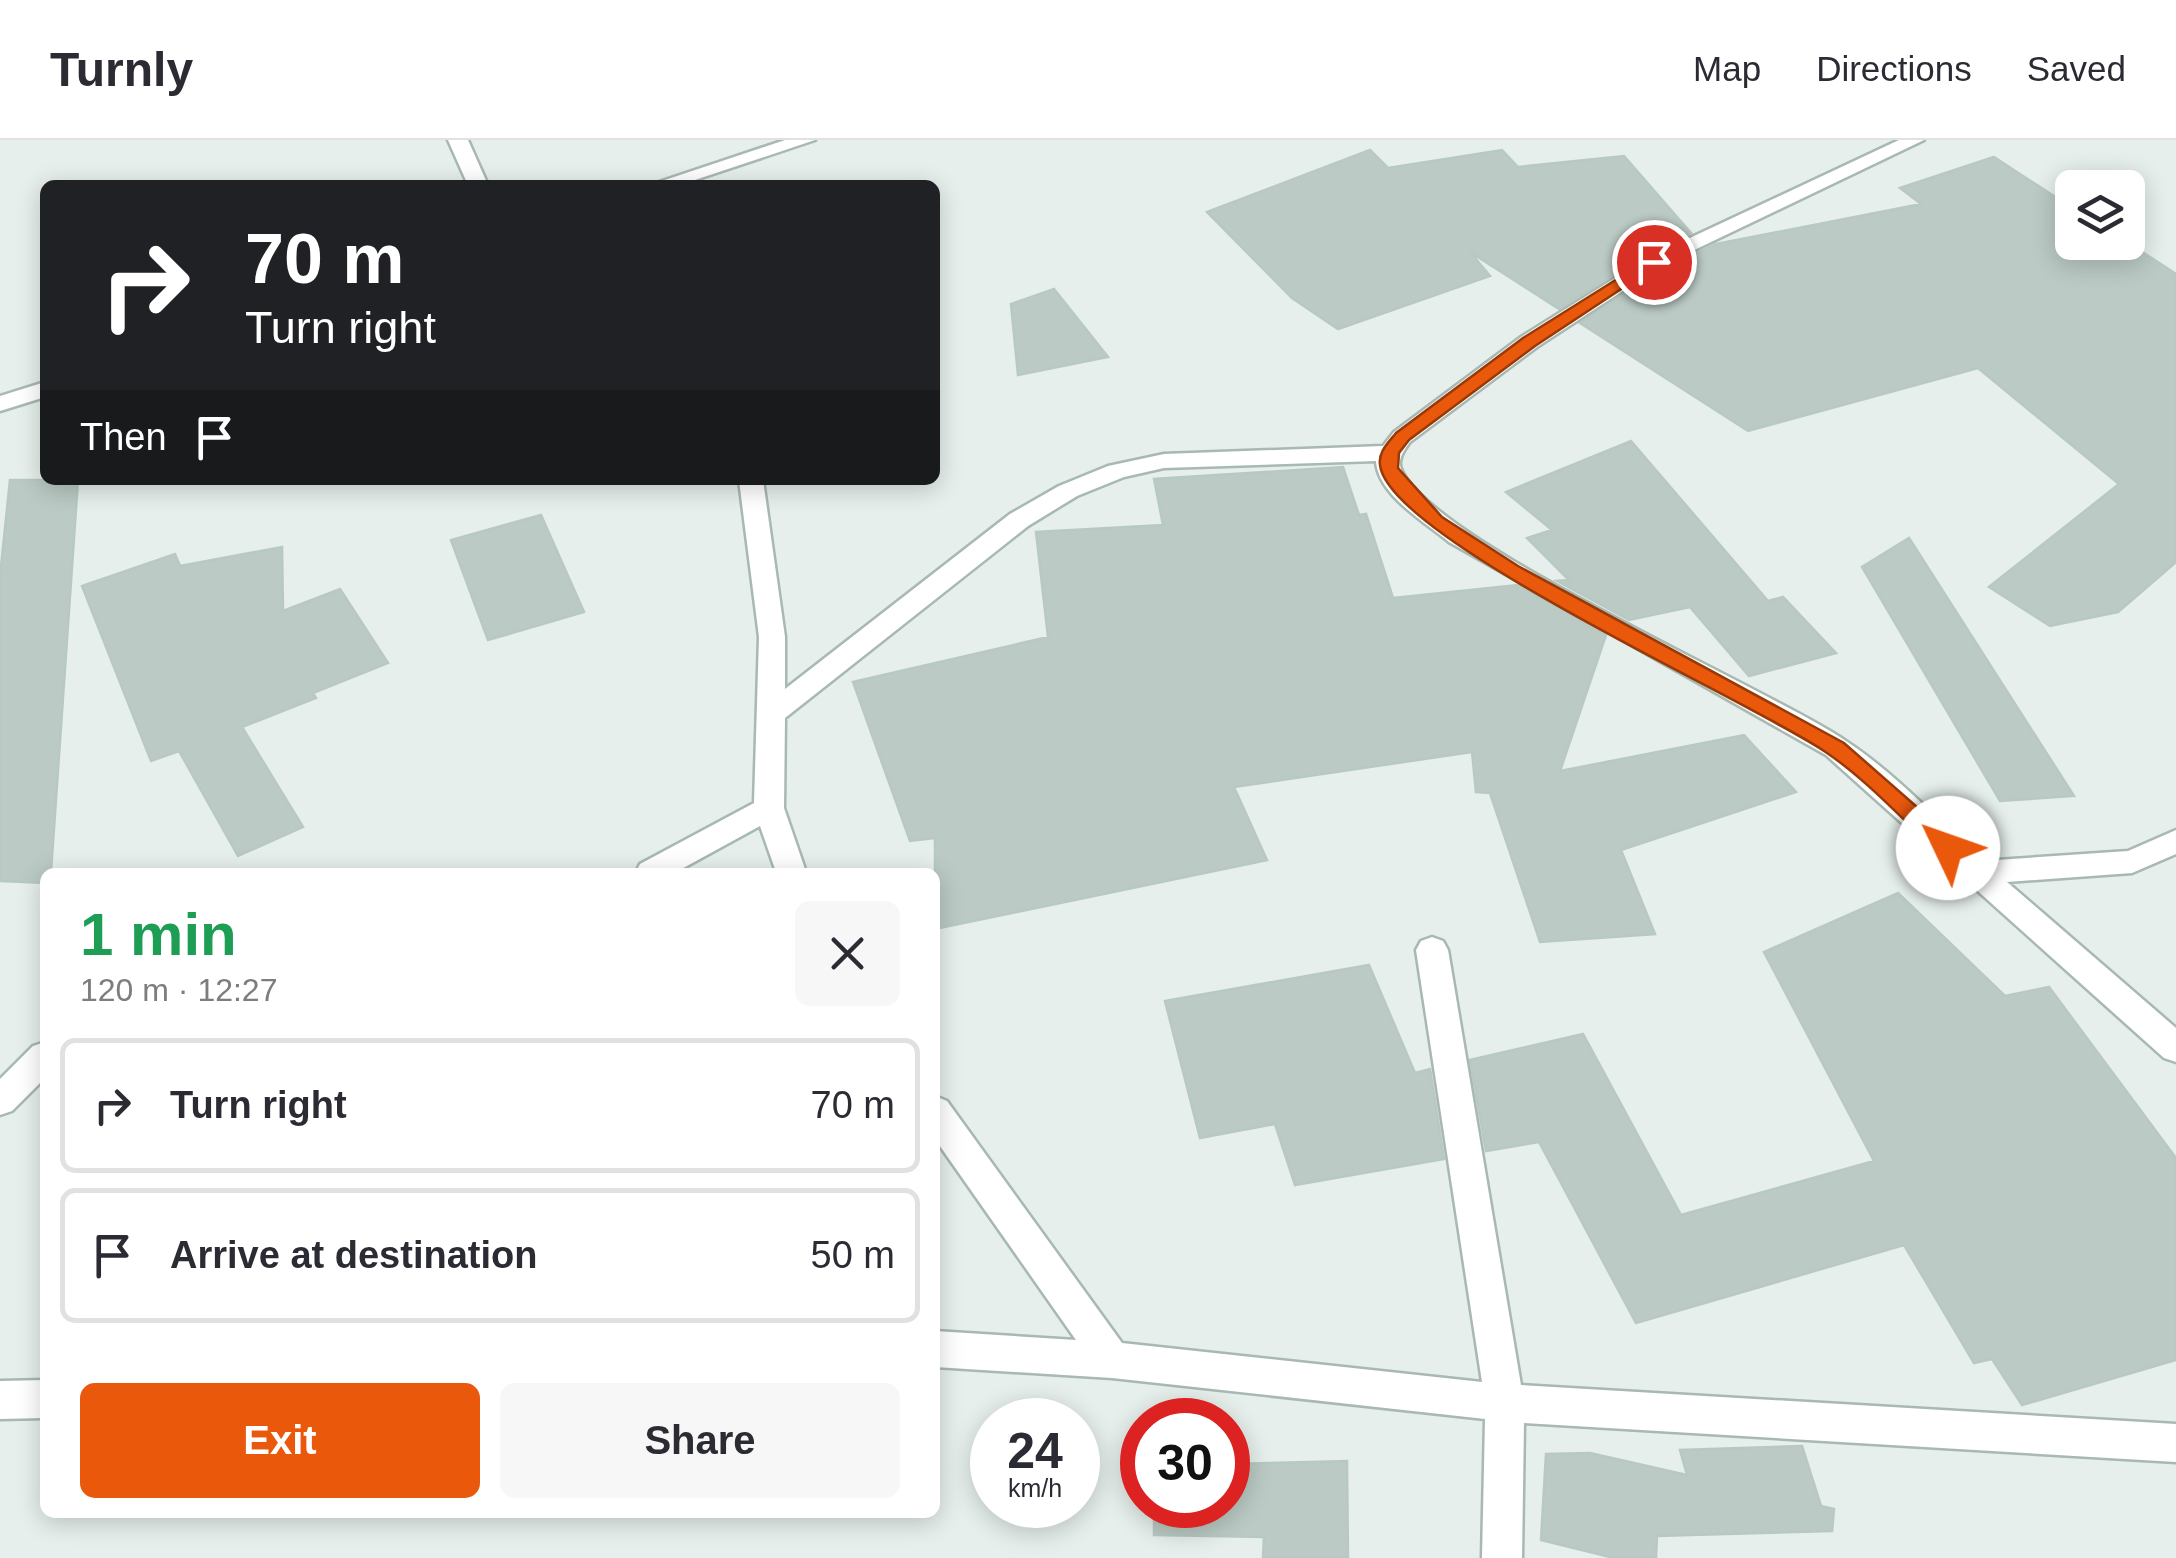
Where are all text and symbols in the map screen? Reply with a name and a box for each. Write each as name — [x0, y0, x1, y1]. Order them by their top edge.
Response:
text: Turnly — [50, 43, 193, 96]
text: Map — [1693, 49, 1761, 88]
text: Directions — [1816, 49, 1972, 88]
text: Saved — [2027, 49, 2126, 88]
map controls — [2055, 170, 2145, 260]
button: layers — [2055, 170, 2145, 260]
icon: right — [80, 220, 210, 350]
text: 70 m — [245, 220, 405, 298]
pin — [1612, 220, 1697, 305]
icon: arrive — [1627, 235, 1682, 290]
text: Turn right — [245, 302, 436, 353]
icon: arrive — [187, 410, 242, 465]
text: Then — [80, 416, 167, 458]
position arrow — [1896, 796, 2000, 900]
text: 1 min — [80, 901, 237, 968]
button: close — [795, 901, 900, 1006]
text: 120 m · 12:27 — [80, 972, 277, 1008]
icon: right — [85, 1078, 140, 1133]
text: Turn right — [170, 1084, 347, 1126]
text: 70 m — [811, 1084, 895, 1126]
icon: arrive — [85, 1228, 140, 1283]
text: Arrive at destination — [170, 1234, 537, 1276]
text: 50 m — [811, 1234, 895, 1276]
button: Exit — [80, 1383, 480, 1498]
button: Share — [500, 1383, 900, 1498]
speed limit sign: 30 — [1120, 1398, 1250, 1528]
text: 24 — [1007, 1423, 1063, 1479]
text: km/h — [1008, 1474, 1062, 1502]

